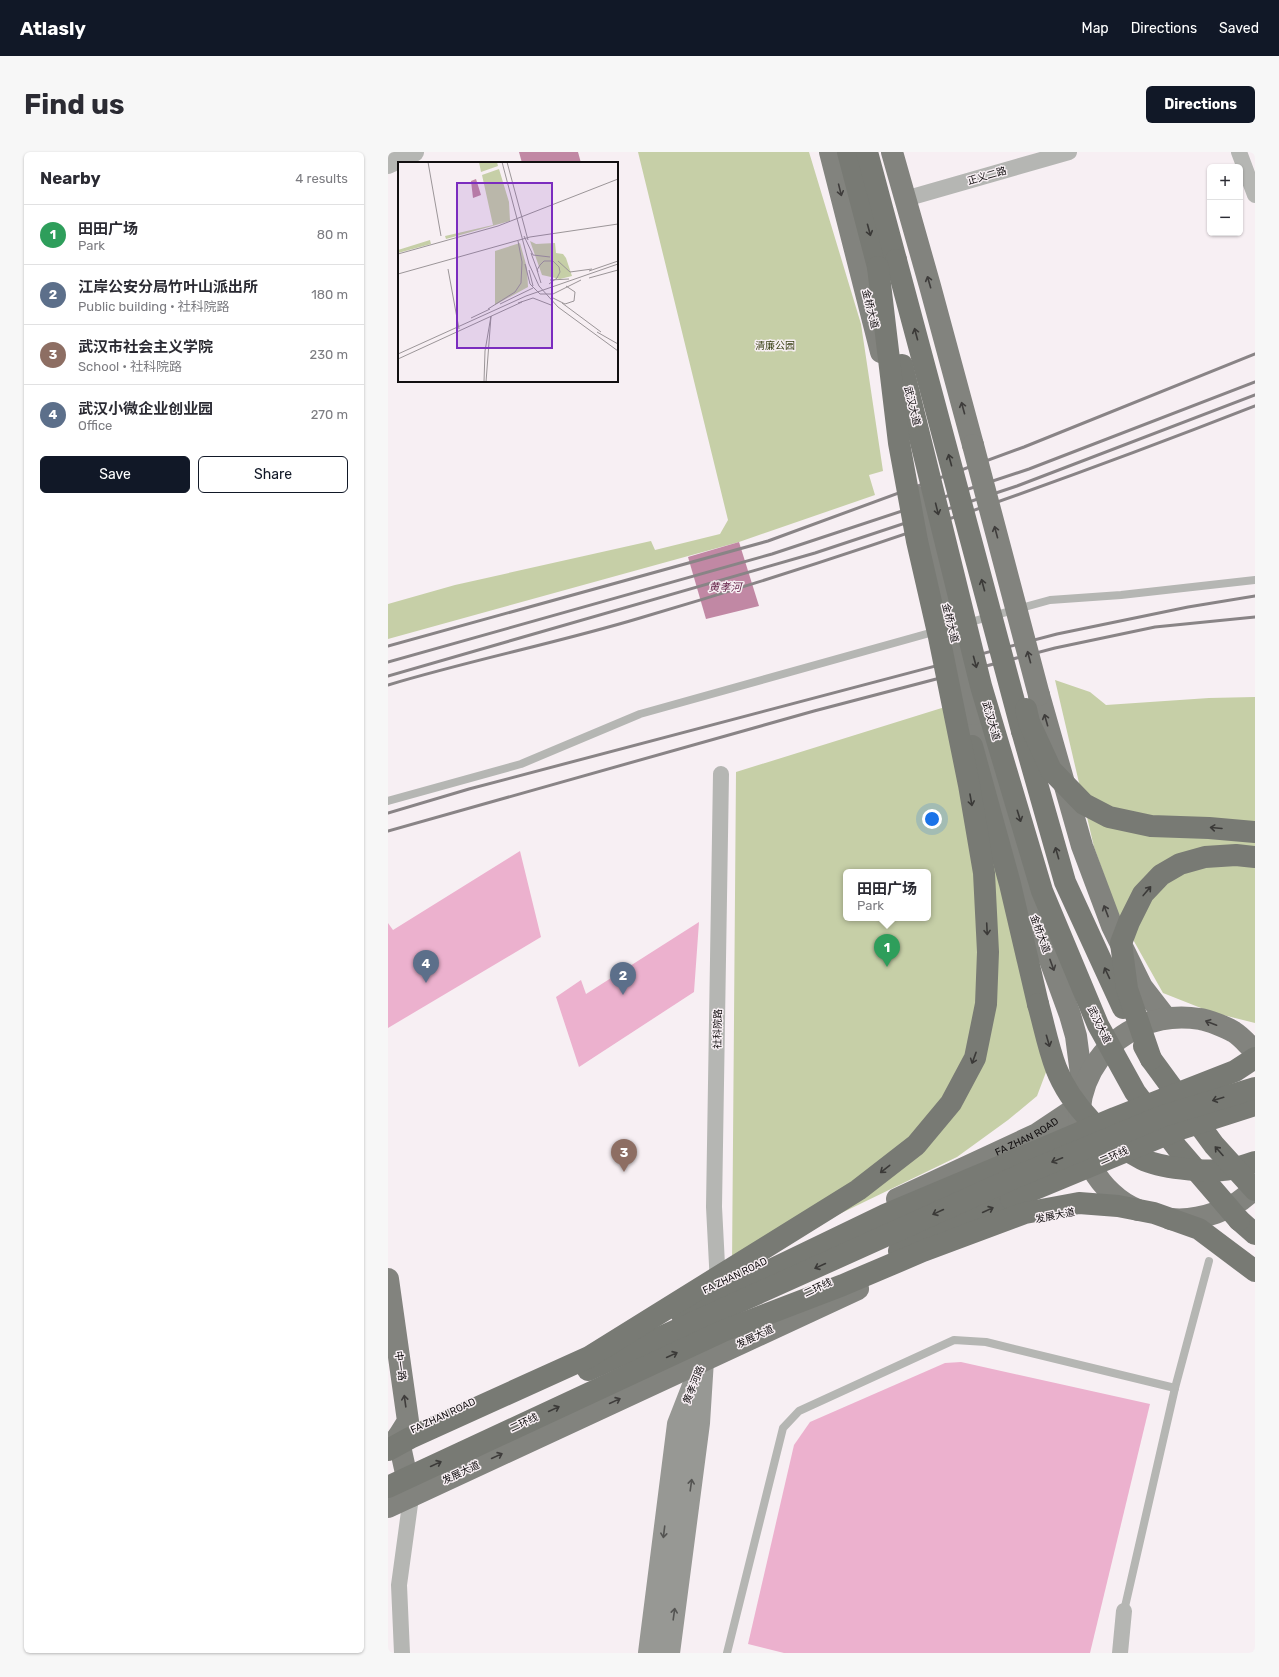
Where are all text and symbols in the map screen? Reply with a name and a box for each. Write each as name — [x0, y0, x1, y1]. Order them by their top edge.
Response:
text: Atlasly — [20, 17, 86, 40]
text: Map — [1082, 20, 1109, 37]
text: Directions — [1131, 20, 1197, 37]
text: Saved — [1219, 20, 1259, 37]
button: Directions — [1146, 86, 1255, 123]
text: Find us — [24, 88, 124, 121]
inset map — [398, 162, 618, 382]
map controls — [1207, 164, 1243, 236]
button: + — [1207, 164, 1243, 200]
street label: 正义二路 — [966, 165, 1008, 187]
text: Nearby — [40, 168, 101, 188]
text: 4 results — [295, 171, 348, 186]
one-way arrow — [836, 183, 844, 196]
button: − — [1207, 200, 1243, 236]
text: 田田广场 — [78, 220, 138, 238]
one-way arrow — [865, 224, 873, 237]
text: 1 — [50, 227, 56, 242]
text: 80 m — [317, 227, 348, 242]
text: Park — [78, 238, 105, 253]
one-way arrow — [925, 276, 932, 289]
text: 江岸公安分局竹叶山派出所 — [78, 278, 258, 296]
text: 2 — [49, 287, 57, 302]
text: 180 m — [311, 287, 348, 302]
street label: 金桥大道 — [859, 288, 881, 330]
text: Public building · 社科院路 — [78, 299, 230, 314]
one-way arrow — [912, 328, 919, 341]
text: 武汉市社会主义学院 — [78, 338, 213, 356]
park label: 清廉公园 — [755, 340, 795, 352]
text: 3 — [49, 347, 57, 362]
text: 230 m — [310, 347, 348, 362]
text: School · 社科院路 — [78, 359, 182, 374]
street label: 武汉大道 — [901, 385, 923, 427]
text: 武汉小微企业创业园 — [78, 400, 213, 418]
one-way arrow — [958, 402, 966, 415]
text: 4 — [49, 407, 57, 422]
text: 270 m — [311, 407, 348, 422]
text: Office — [78, 418, 112, 433]
one-way arrow — [945, 453, 953, 466]
button: Save — [40, 456, 190, 493]
button: Share — [198, 456, 348, 493]
one-way arrow — [933, 502, 941, 515]
one-way arrow — [992, 526, 999, 539]
one-way arrow — [979, 579, 986, 592]
water label: 黄孝河 — [709, 581, 743, 594]
street label: 金桥大道 — [939, 602, 961, 644]
one-way arrow — [1025, 651, 1033, 664]
one-way arrow — [971, 655, 979, 668]
street label: 武汉大道 — [980, 700, 1002, 742]
one-way arrow — [1042, 714, 1050, 727]
one-way arrow — [967, 794, 975, 807]
your location — [922, 809, 942, 829]
one-way arrow — [1016, 809, 1023, 822]
one-way arrow — [1210, 825, 1223, 832]
one-way arrow — [1053, 847, 1060, 860]
popup — [843, 869, 931, 921]
text: 田田广场 — [857, 880, 917, 898]
one-way arrow — [1143, 885, 1152, 896]
text: Park — [857, 898, 884, 913]
one-way arrow — [1102, 906, 1110, 918]
street label: 金桥大道 — [1028, 913, 1052, 955]
one-way arrow — [983, 922, 991, 935]
pin: 1 — [874, 934, 900, 967]
pin: 4 — [413, 950, 439, 983]
one-way arrow — [1048, 959, 1056, 971]
pin: 2 — [610, 962, 636, 995]
one-way arrow — [1103, 967, 1110, 979]
street label: 武汉大道 — [1085, 1004, 1113, 1046]
street label: 社科院路 — [712, 1009, 724, 1049]
one-way arrow — [1205, 1018, 1217, 1026]
one-way arrow — [1045, 1035, 1052, 1048]
one-way arrow — [969, 1051, 977, 1063]
one-way arrow — [1211, 1096, 1224, 1103]
street label: FA ZHAN ROAD — [993, 1115, 1061, 1159]
pin: 3 — [611, 1139, 637, 1172]
street label: 二环线 — [1098, 1145, 1130, 1167]
one-way arrow — [1214, 1146, 1224, 1156]
one-way arrow — [1051, 1157, 1063, 1164]
one-way arrow — [879, 1164, 890, 1173]
one-way arrow — [981, 1206, 993, 1213]
street label: 发展大道 — [1034, 1206, 1076, 1226]
one-way arrow — [932, 1209, 944, 1216]
street label: FA ZHAN ROAD — [701, 1255, 769, 1297]
one-way arrow — [814, 1263, 826, 1270]
street label: 二环线 — [802, 1276, 834, 1300]
street label: 发展大道 — [734, 1323, 776, 1351]
street label: 中一路 — [392, 1350, 408, 1382]
one-way arrow — [665, 1351, 677, 1358]
street label: 黄孝河路 — [681, 1364, 707, 1406]
one-way arrow — [401, 1395, 409, 1408]
street label: FA ZHAN ROAD — [409, 1396, 477, 1436]
one-way arrow — [608, 1397, 620, 1404]
one-way arrow — [547, 1405, 559, 1412]
street label: 二环线 — [508, 1411, 540, 1435]
one-way arrow — [490, 1452, 502, 1460]
street label: 发展大道 — [440, 1459, 482, 1487]
one-way arrow — [429, 1460, 441, 1467]
one-way arrow — [687, 1479, 695, 1492]
one-way arrow — [660, 1525, 668, 1538]
one-way arrow — [670, 1608, 678, 1621]

